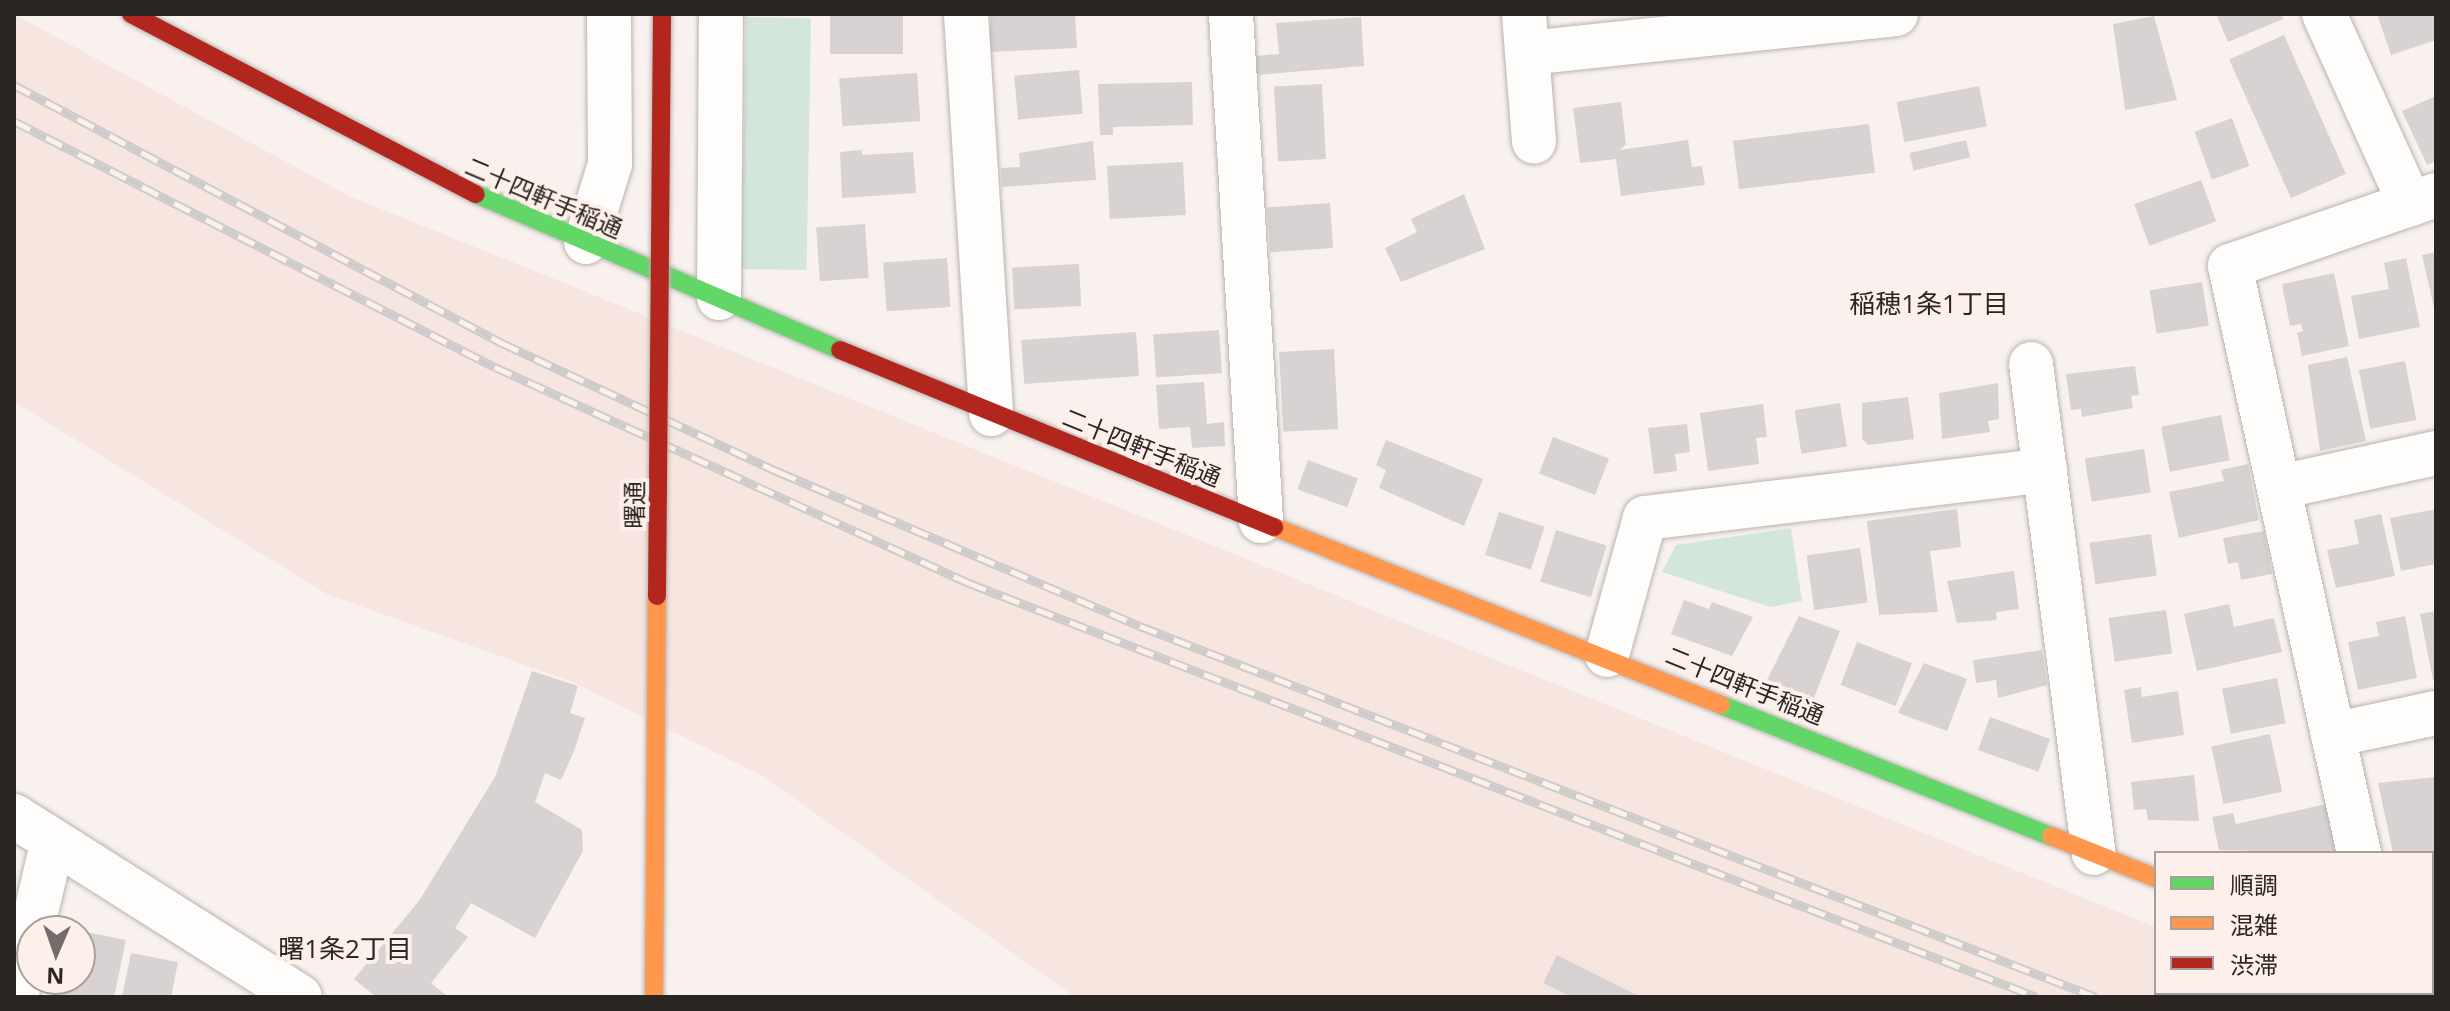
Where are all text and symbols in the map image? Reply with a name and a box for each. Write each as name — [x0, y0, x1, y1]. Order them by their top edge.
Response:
street label: 二十四軒手稲通 — [461, 151, 627, 243]
district label: 稲穂1条1丁目 — [1849, 288, 2009, 320]
street label: 二十四軒手稲通 — [1059, 402, 1225, 492]
street label: 曙通 — [620, 481, 648, 529]
street label: 二十四軒手稲通 — [1662, 640, 1828, 730]
legend — [2154, 851, 2434, 995]
text: 順調 — [2230, 868, 2278, 901]
text: 混雑 — [2230, 908, 2278, 941]
north arrow — [16, 915, 96, 995]
district label: 曙1条2丁目 — [278, 933, 412, 965]
text: 渋滞 — [2230, 948, 2278, 981]
text: N — [46, 962, 65, 992]

